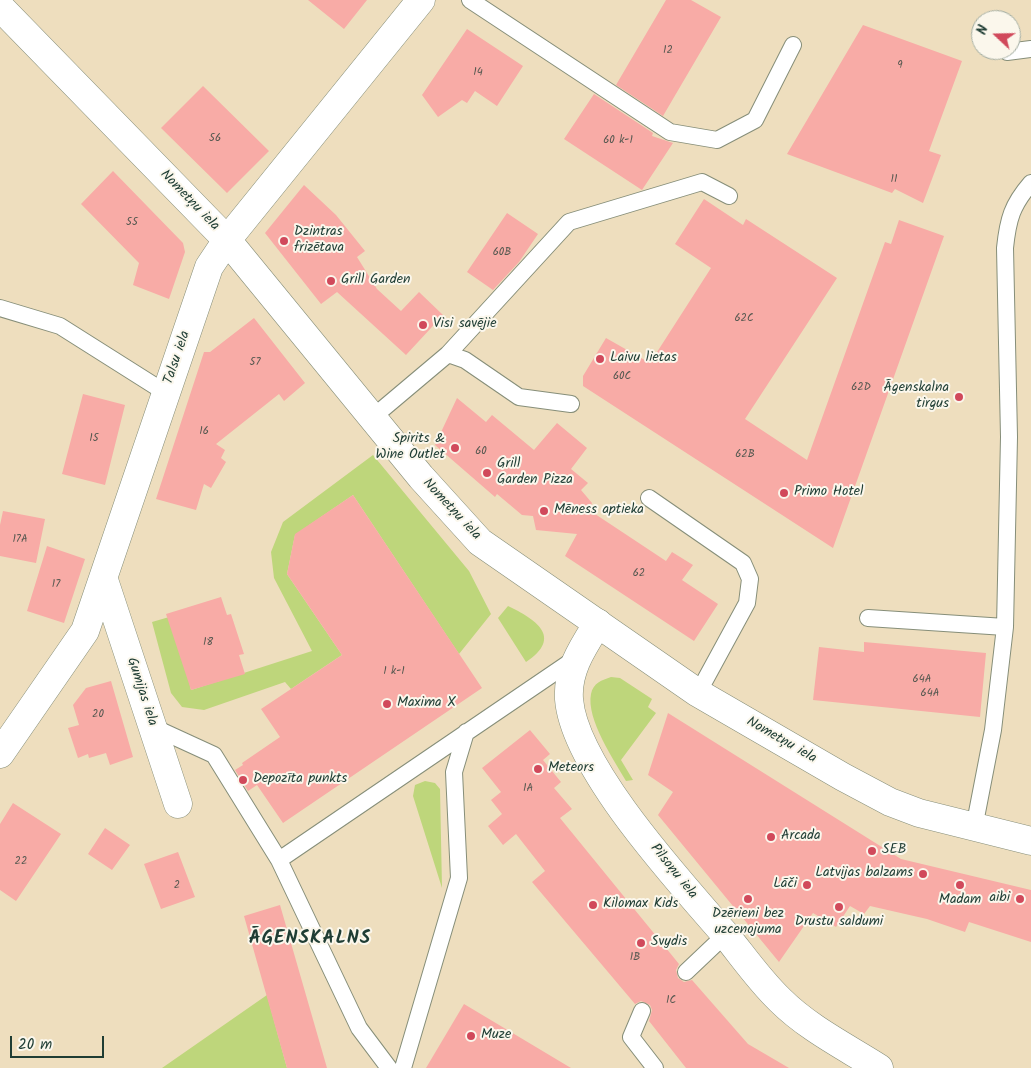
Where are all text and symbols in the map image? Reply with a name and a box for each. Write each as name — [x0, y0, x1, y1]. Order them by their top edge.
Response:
north arrow — [971, 10, 1021, 60]
text: N — [971, 22, 995, 38]
house number: 12 — [663, 44, 673, 58]
house number: 9 — [897, 59, 903, 73]
house number: 14 — [473, 66, 483, 80]
house number: 56 — [209, 132, 221, 146]
house number: 60 k-1 — [603, 134, 633, 148]
street label: Nometņu iela — [156, 167, 222, 235]
house number: 11 — [891, 173, 897, 187]
house number: 55 — [126, 216, 138, 230]
place label: Dzintras frizētava — [294, 225, 344, 258]
marker: Dzintras frizētava — [278, 235, 290, 247]
house number: 60B — [493, 246, 511, 260]
place label: Grill Garden — [341, 273, 410, 289]
marker: Grill Garden — [325, 275, 337, 287]
house number: 62C — [734, 312, 754, 326]
place label: Visi savējie — [433, 317, 496, 333]
marker: Visi savējie — [417, 319, 429, 331]
street label: Talsu iela — [161, 329, 195, 387]
place label: Laivu lietas — [610, 351, 677, 367]
marker: Laivu lietas — [594, 353, 606, 365]
house number: 57 — [250, 356, 260, 370]
house number: 60C — [613, 370, 631, 384]
house number: 62D — [851, 381, 871, 395]
place label: Āgenskalna tirgus — [884, 381, 949, 414]
marker: Āgenskalna tirgus — [953, 391, 965, 403]
house number: 16 — [199, 425, 209, 439]
house number: 15 — [89, 432, 99, 446]
place label: Spirits & Wine Outlet — [375, 432, 445, 464]
marker: Spirits & Wine Outlet — [449, 442, 461, 454]
house number: 60 — [475, 445, 487, 459]
house number: 62B — [735, 448, 755, 462]
place label: Grill Garden Pizza — [497, 457, 573, 490]
marker: Grill Garden Pizza — [481, 467, 493, 479]
street label: Nometņu iela — [418, 476, 484, 544]
place label: Primo Hotel — [794, 485, 864, 501]
marker: Primo Hotel — [778, 487, 790, 499]
place label: Mēness aptieka — [554, 503, 644, 519]
marker: Mēness aptieka — [538, 505, 550, 517]
house number: 17A — [12, 533, 28, 547]
house number: 62 — [633, 567, 645, 581]
house number: 17 — [52, 578, 60, 592]
house number: 18 — [203, 636, 213, 650]
street label: Gumijas iela — [122, 656, 160, 728]
house number: 1 k-1 — [383, 665, 405, 679]
house number: 64A — [913, 673, 931, 687]
house number: 64A — [921, 687, 939, 701]
place label: Maxima X — [397, 696, 456, 712]
marker: Maxima X — [381, 698, 393, 710]
house number: 20 — [92, 708, 104, 722]
street label: Nometņu iela — [743, 714, 819, 768]
place label: Meteors — [548, 761, 594, 777]
marker: Meteors — [532, 763, 544, 775]
place label: Depozīta punkts — [253, 772, 347, 788]
marker: Depozīta punkts — [237, 774, 249, 786]
house number: 1A — [523, 782, 533, 796]
place label: Arcada — [781, 829, 820, 845]
marker: Arcada — [765, 831, 777, 843]
street label: Pilsoņu iela — [646, 841, 700, 903]
place label: SEB — [882, 843, 907, 859]
marker: SEB — [866, 845, 878, 857]
house number: 22 — [15, 855, 27, 869]
place label: Latvijas balzams — [815, 866, 913, 882]
marker: Latvijas balzams — [917, 868, 929, 880]
place label: Lāči — [773, 877, 797, 893]
house number: 2 — [174, 879, 180, 893]
marker: Lāči — [801, 879, 813, 891]
marker: Madam — [954, 879, 966, 891]
place label: aibi — [989, 891, 1010, 907]
marker: Dzērieni bez uzcenojuma — [742, 893, 754, 905]
place label: Madam — [939, 893, 981, 909]
marker: aibi — [1014, 893, 1026, 905]
place label: Kilomax Kids — [603, 897, 678, 913]
marker: Kilomax Kids — [587, 899, 599, 911]
marker: Drustu saldumi — [833, 901, 845, 913]
place label: Dzērieni bez uzcenojuma — [712, 907, 784, 940]
place label: Drustu saldumi — [795, 915, 883, 931]
district label: ĀGENSKALNS — [247, 929, 373, 951]
place label: Svydis — [651, 935, 687, 951]
marker: Svydis — [635, 937, 647, 949]
house number: 1B — [630, 951, 640, 965]
house number: 1C — [666, 994, 676, 1008]
scale bar — [12, 1026, 106, 1058]
place label: Muze — [481, 1028, 511, 1044]
marker: Muze — [465, 1030, 477, 1042]
text: 20 m — [18, 1033, 52, 1057]

